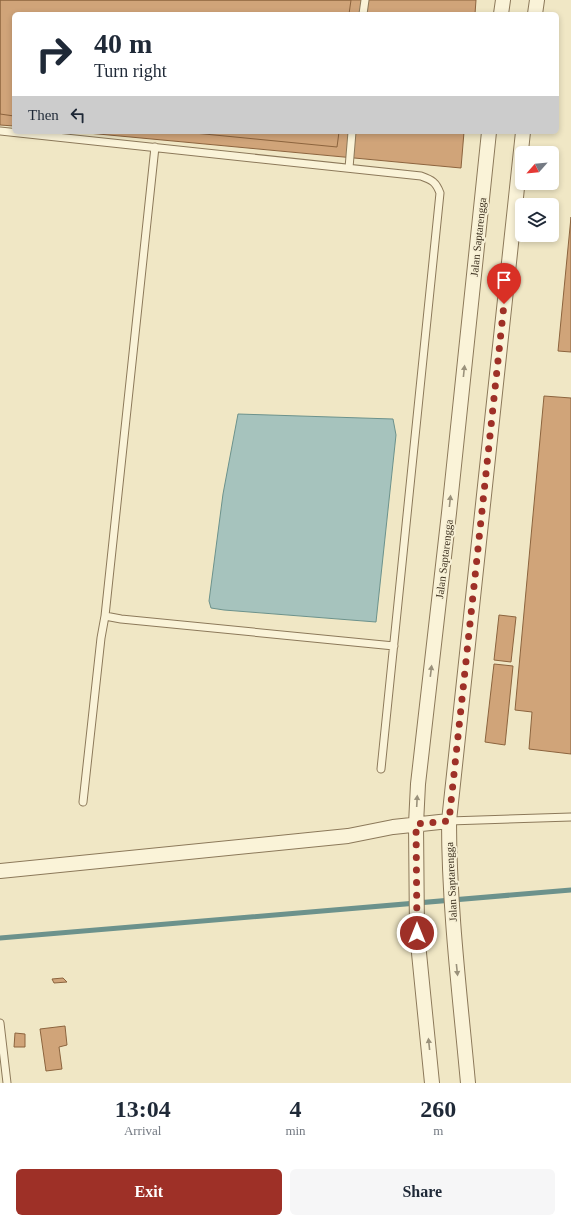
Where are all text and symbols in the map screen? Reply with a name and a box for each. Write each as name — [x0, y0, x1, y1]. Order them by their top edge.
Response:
icon: right — [28, 28, 80, 80]
text: 40 m — [94, 28, 152, 59]
text: Turn right — [94, 61, 167, 81]
icon: left — [67, 104, 89, 126]
text: Then — [28, 107, 59, 123]
north arrow — [515, 146, 559, 190]
map controls — [515, 146, 559, 242]
street label: Jalan Saptarengga — [468, 197, 488, 277]
button: layers — [515, 198, 559, 242]
pin — [487, 263, 521, 304]
icon: arrive — [493, 269, 515, 291]
one-way arrow — [460, 365, 467, 377]
one-way arrow — [447, 495, 453, 507]
street label: Jalan Saptarengga — [433, 519, 455, 599]
one-way arrow — [428, 665, 434, 677]
one-way arrow — [414, 794, 420, 807]
street label: Jalan Saptarengga — [443, 842, 459, 922]
position arrow — [396, 912, 438, 954]
one-way arrow — [454, 964, 461, 976]
one-way arrow — [425, 1038, 432, 1050]
text: 13:04 — [115, 1096, 171, 1122]
text: 4 — [289, 1096, 301, 1122]
text: 260 — [420, 1096, 456, 1122]
text: Arrival — [124, 1123, 161, 1138]
text: min — [285, 1123, 306, 1138]
text: m — [433, 1123, 443, 1138]
button: Exit — [16, 1169, 282, 1215]
button: Share — [290, 1169, 555, 1215]

